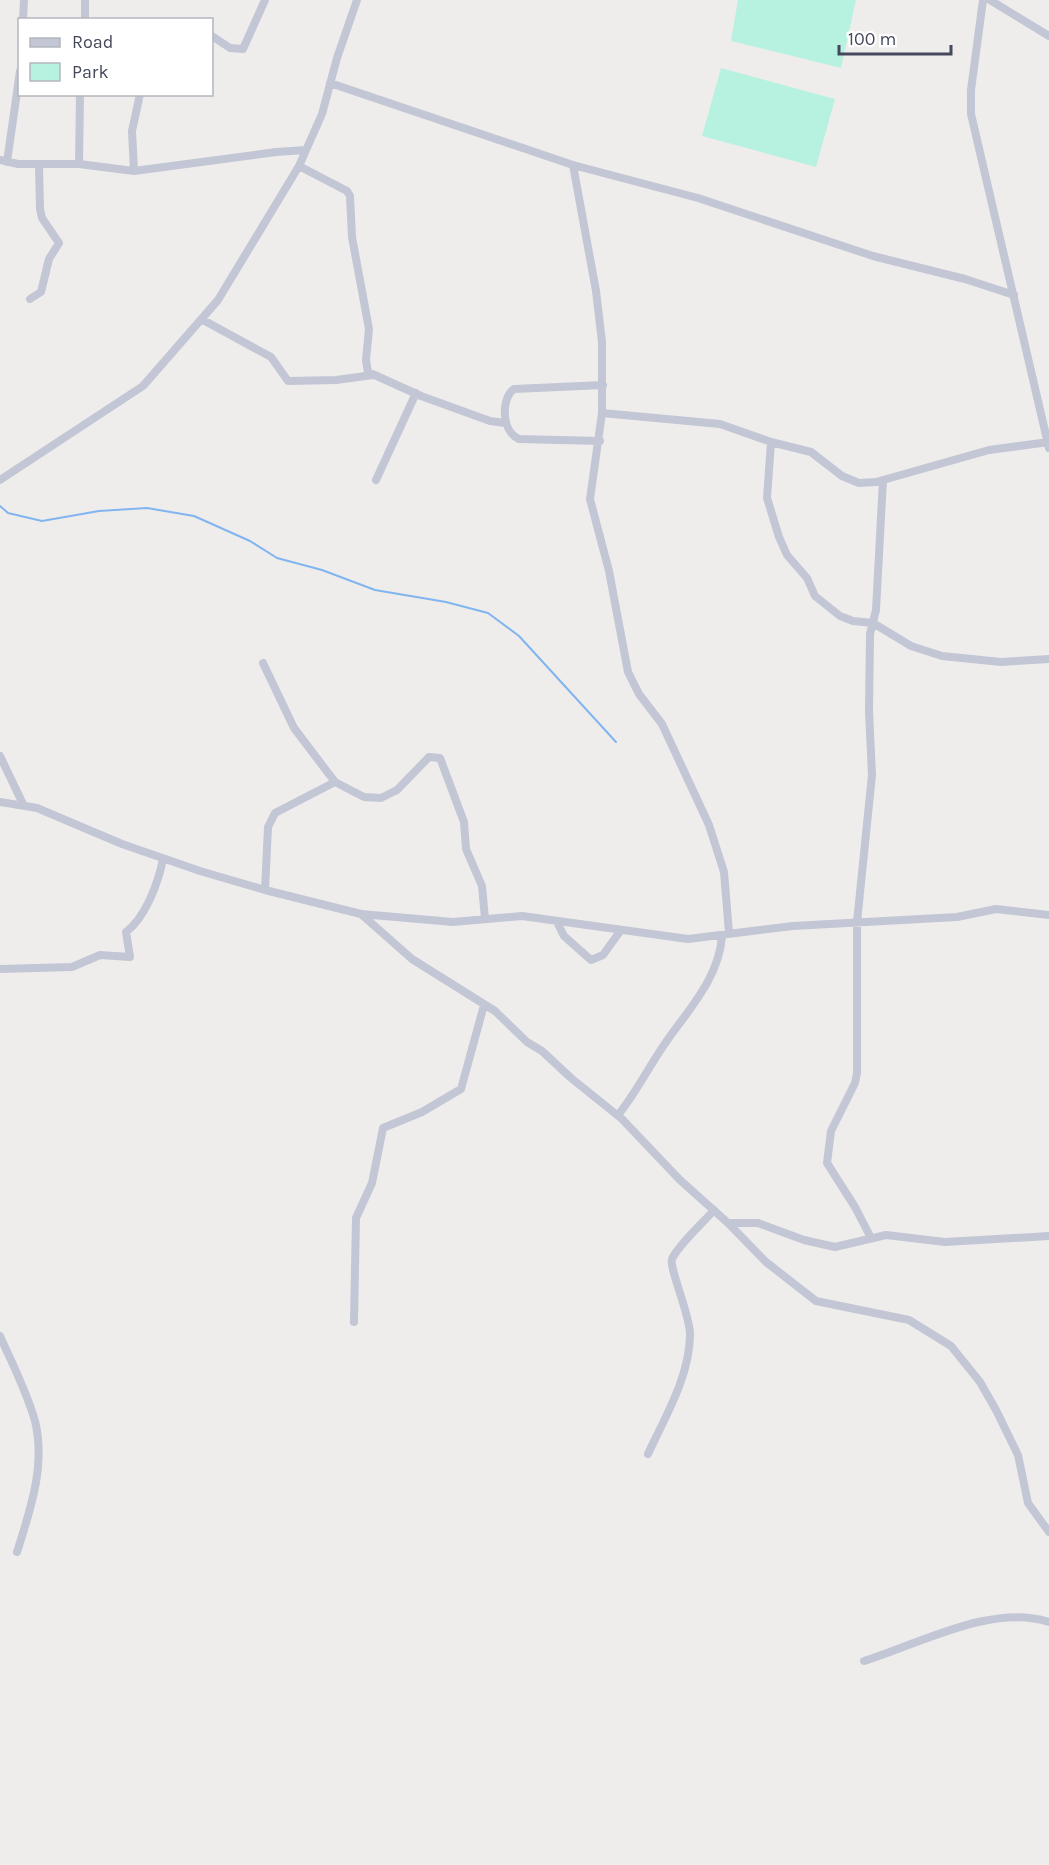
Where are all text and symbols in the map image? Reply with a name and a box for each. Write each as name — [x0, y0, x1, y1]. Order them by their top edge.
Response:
legend — [18, 18, 213, 96]
scale bar — [839, 18, 952, 56]
text: 100 m — [848, 28, 896, 50]
text: Road — [72, 31, 113, 53]
text: Park — [72, 61, 109, 83]

